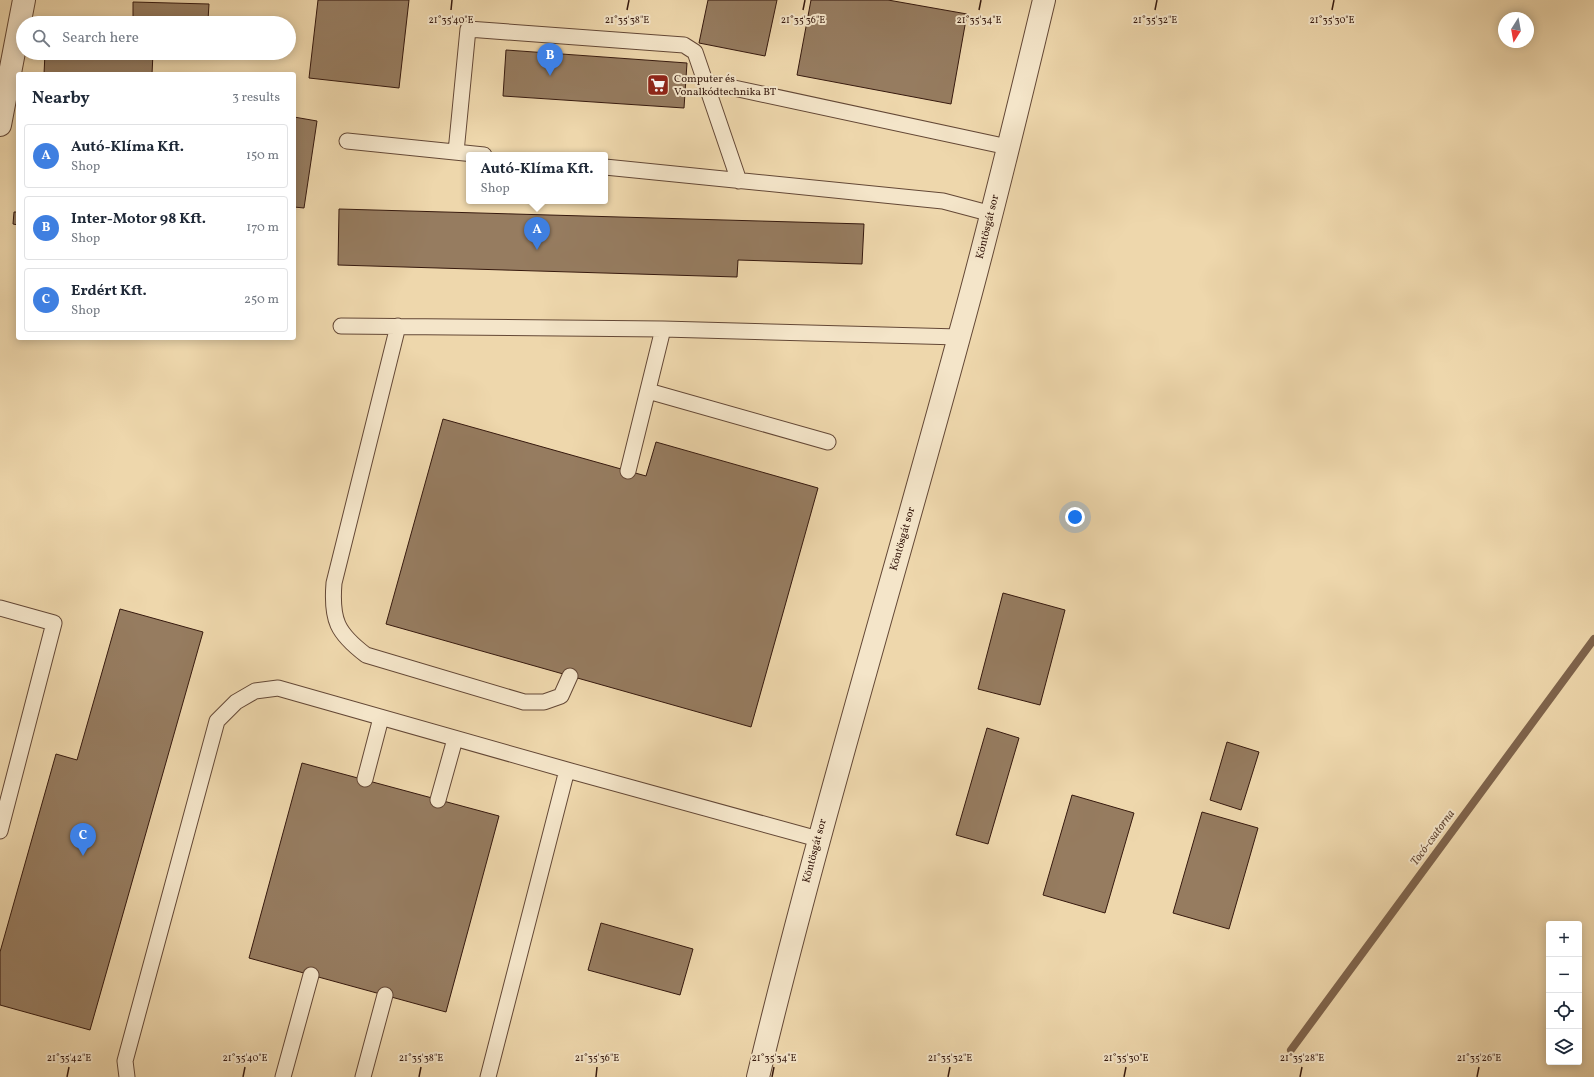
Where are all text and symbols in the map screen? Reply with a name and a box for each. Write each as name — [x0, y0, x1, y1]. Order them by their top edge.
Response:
north arrow — [1498, 12, 1534, 48]
text: 21°35'40"E — [428, 13, 474, 27]
text: 21°35'38"E — [605, 13, 649, 27]
text: 21°35'36"E — [781, 13, 825, 27]
text: 21°35'34"E — [956, 13, 1002, 27]
text: 21°35'32"E — [1133, 13, 1177, 27]
text: 21°35'30"E — [1309, 13, 1355, 27]
search box — [16, 16, 296, 60]
icon: search — [30, 27, 52, 49]
text: Search here — [62, 28, 139, 49]
pin: B — [537, 43, 563, 76]
supermarket icon: Computer és Vonalkódtechnika BT — [645, 72, 671, 98]
place label: Computer és Vonalkódtechnika BT — [674, 72, 777, 100]
text: Nearby — [32, 87, 90, 110]
text: 3 results — [232, 89, 280, 107]
text: Autó-Klíma Kft. — [71, 137, 184, 158]
text: A — [41, 147, 51, 165]
text: 150 m — [246, 147, 279, 165]
popup — [466, 152, 608, 204]
text: Shop — [71, 158, 100, 176]
text: Autó-Klíma Kft. — [481, 159, 593, 180]
text: Shop — [481, 180, 510, 198]
street label: Köntösgát sor — [973, 193, 1003, 261]
text: Inter-Motor 98 Kft. — [71, 209, 206, 230]
pin: A — [524, 217, 550, 250]
text: B — [42, 219, 50, 237]
text: 170 m — [246, 219, 279, 237]
text: Shop — [71, 230, 100, 248]
text: Erdért Kft. — [71, 281, 147, 302]
text: C — [42, 291, 50, 309]
text: 250 m — [244, 291, 279, 309]
text: Shop — [71, 302, 100, 320]
street label: Köntösgát sor — [887, 505, 919, 573]
your location — [1065, 507, 1085, 527]
water label: Tocó-csatorna — [1407, 806, 1459, 869]
street label: Köntösgát sor — [799, 817, 831, 885]
pin: C — [70, 823, 96, 856]
map controls — [1546, 921, 1582, 1065]
button: + — [1546, 921, 1582, 957]
button: − — [1546, 957, 1582, 993]
button: locate — [1546, 993, 1582, 1029]
button: layers — [1546, 1029, 1582, 1065]
text: 21°35'42"E — [47, 1051, 91, 1065]
text: 21°35'40"E — [222, 1051, 268, 1065]
text: 21°35'38"E — [399, 1051, 443, 1065]
text: 21°35'36"E — [575, 1051, 619, 1065]
text: 21°35'34"E — [751, 1051, 797, 1065]
text: 21°35'32"E — [928, 1051, 972, 1065]
text: 21°35'30"E — [1103, 1051, 1149, 1065]
text: 21°35'28"E — [1280, 1051, 1324, 1065]
text: 21°35'26"E — [1457, 1051, 1501, 1065]

